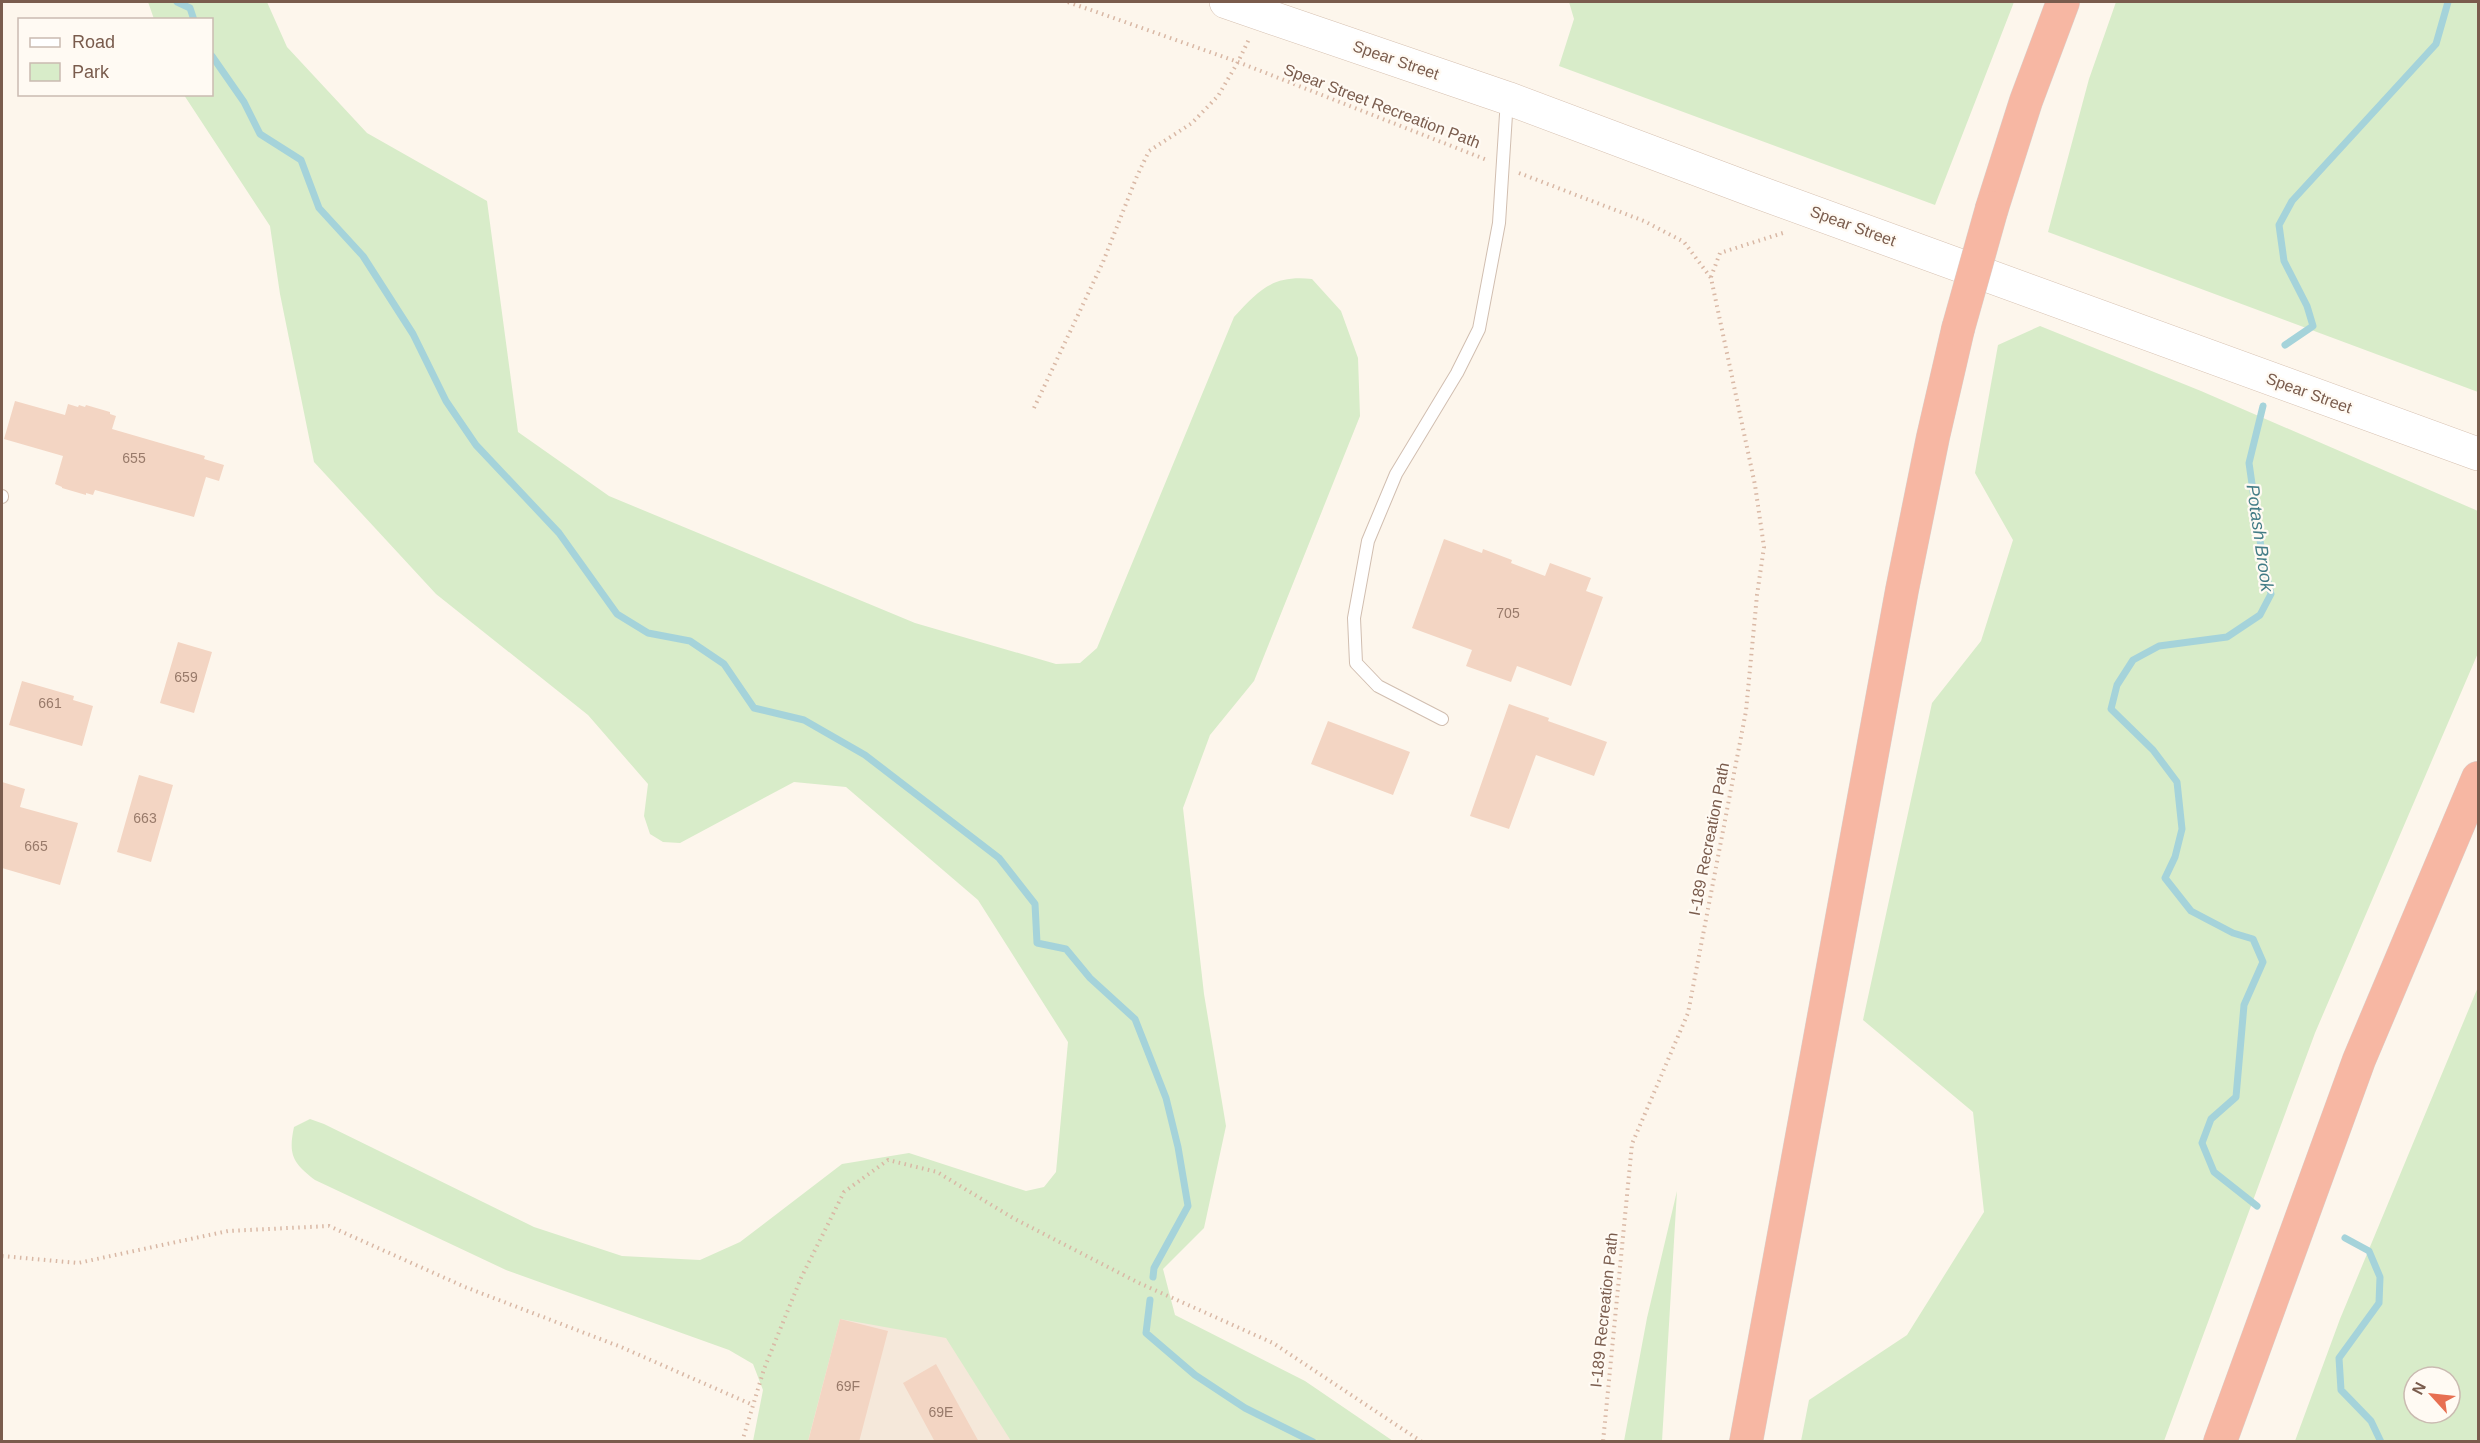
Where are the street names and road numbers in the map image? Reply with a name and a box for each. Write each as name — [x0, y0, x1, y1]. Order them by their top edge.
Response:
street label: Spear Street — [1351, 37, 1442, 83]
street label: Spear Street Recreation Path — [1281, 61, 1483, 151]
street label: Spear Street — [1808, 203, 1899, 250]
street label: Spear Street — [2264, 370, 2355, 417]
street label: I-189 Recreation Path — [1686, 761, 1732, 917]
street label: I-189 Recreation Path — [1587, 1232, 1621, 1388]

